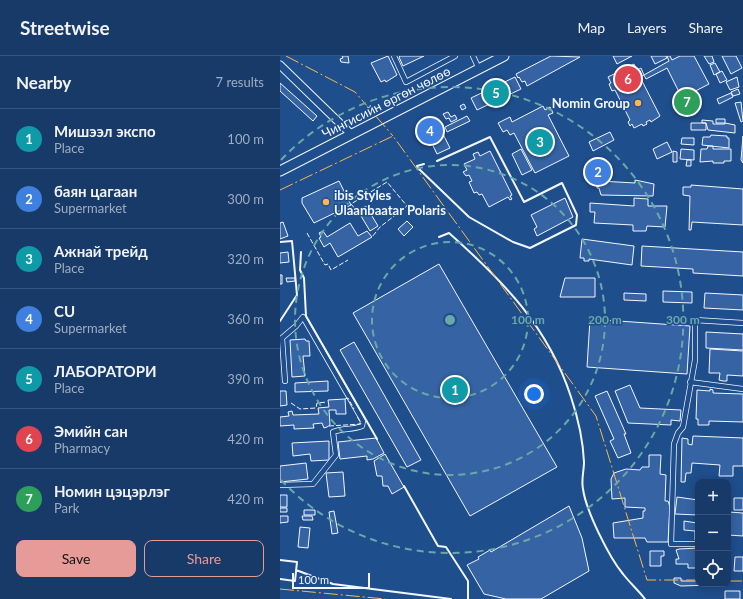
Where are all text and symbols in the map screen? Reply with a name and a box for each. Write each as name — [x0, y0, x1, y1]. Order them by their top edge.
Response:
text: Streetwise — [20, 16, 110, 39]
text: Map — [577, 19, 605, 36]
text: Layers — [627, 19, 667, 36]
text: Share — [689, 19, 723, 36]
street label: Чингисийн өргөн чөлөө — [319, 63, 453, 141]
pin: 6 — [615, 64, 641, 94]
text: Nearby — [16, 72, 71, 93]
text: 7 results — [216, 74, 264, 90]
pin: 5 — [483, 78, 509, 108]
pin: 7 — [674, 87, 700, 117]
place label: Nomin Group — [552, 95, 630, 111]
marker: Nomin Group — [633, 98, 643, 108]
pin: 4 — [417, 116, 443, 146]
text: Мишээл экспо — [54, 122, 156, 140]
pin: 3 — [527, 127, 553, 157]
text: 1 — [25, 131, 33, 147]
text: 100 m — [227, 131, 264, 147]
text: Place — [54, 140, 84, 156]
pin: 2 — [585, 157, 611, 187]
text: баян цагаан — [54, 182, 137, 200]
place label: ibis Styles Ulaanbaatar Polaris — [334, 187, 446, 218]
text: 2 — [25, 191, 33, 207]
text: 300 m — [227, 191, 264, 207]
marker: ibis Styles Ulaanbaatar Polaris — [321, 197, 331, 207]
text: Supermarket — [54, 200, 127, 216]
text: Ажнай трейд — [54, 242, 148, 260]
text: 3 — [25, 251, 33, 267]
text: 320 m — [227, 251, 264, 267]
text: Place — [54, 260, 84, 276]
text: CU — [54, 302, 75, 320]
text: 4 — [25, 311, 33, 327]
text: 360 m — [227, 311, 264, 327]
text: 100 m — [511, 312, 545, 327]
text: 200 m — [588, 312, 622, 327]
text: 300 m — [666, 312, 700, 327]
centre of rings — [443, 313, 457, 327]
text: Supermarket — [54, 320, 127, 336]
text: ЛАБОРАТОРИ — [54, 362, 157, 380]
text: 5 — [25, 371, 33, 387]
text: 390 m — [227, 371, 264, 387]
pin: 1 — [442, 375, 468, 405]
text: Place — [54, 380, 84, 396]
your location — [524, 384, 544, 404]
text: Эмийн сан — [54, 422, 128, 440]
text: 6 — [25, 431, 33, 447]
text: 420 m — [227, 431, 264, 447]
text: Pharmacy — [54, 440, 110, 456]
map controls — [695, 479, 731, 587]
button: + — [695, 479, 731, 515]
text: Номин цэцэрлэг — [54, 482, 170, 500]
text: 7 — [25, 491, 33, 507]
text: 420 m — [227, 491, 264, 507]
text: Park — [54, 500, 79, 516]
button: − — [695, 515, 731, 551]
button: Save — [16, 540, 136, 577]
button: Share — [144, 540, 264, 577]
button: locate — [695, 551, 731, 587]
scale bar — [292, 571, 370, 590]
text: 100 m — [298, 573, 329, 586]

